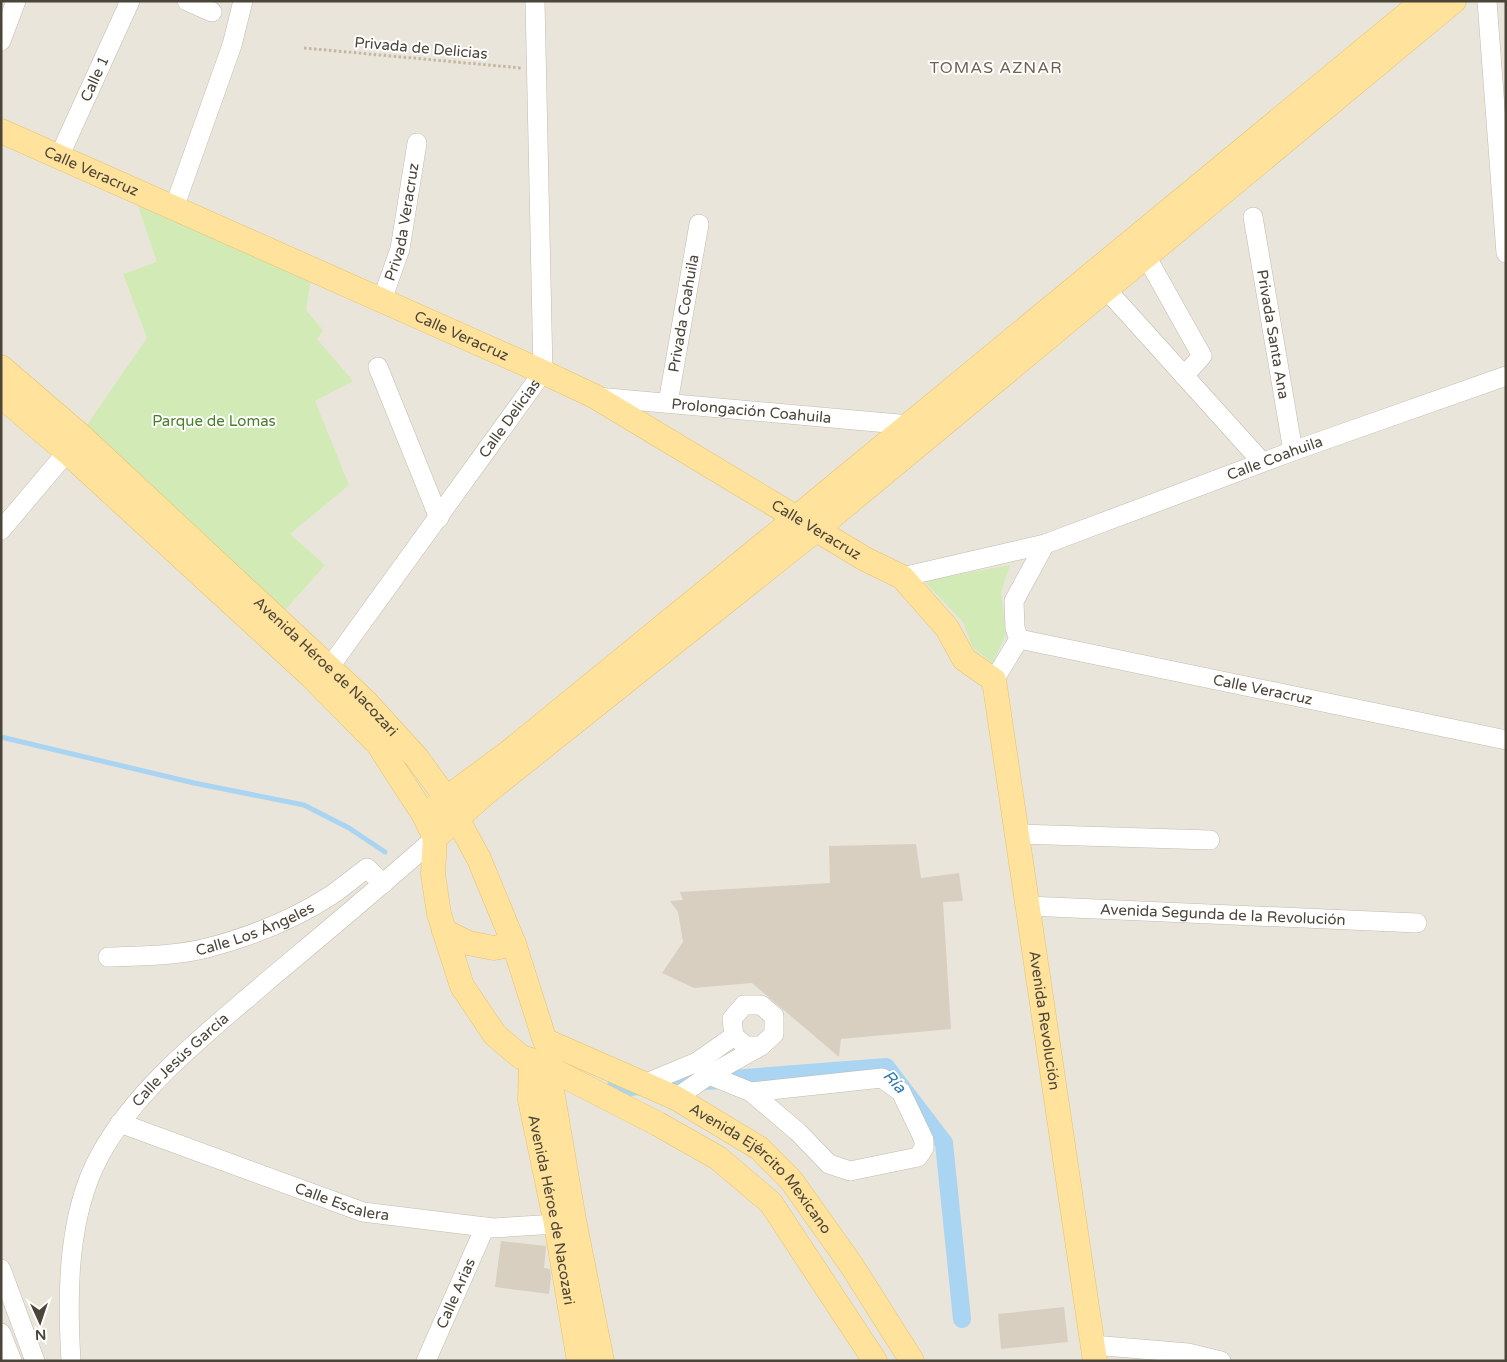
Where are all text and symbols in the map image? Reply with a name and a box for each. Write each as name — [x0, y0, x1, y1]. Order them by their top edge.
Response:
street label: Privada de Delicias — [354, 33, 488, 63]
street label: Calle 1 — [76, 53, 113, 104]
district label: TOMAS AZNAR — [929, 58, 1063, 78]
street label: Calle Veracruz — [41, 142, 141, 200]
street label: Privada Veracruz — [380, 162, 423, 283]
street label: Privada Coahuila — [664, 253, 703, 374]
street label: Privada Santa Ana — [1253, 268, 1293, 400]
street label: Calle Veracruz — [412, 307, 512, 365]
street label: Calle Delicias — [475, 375, 544, 461]
street label: Prolongación Coahuila — [671, 395, 832, 427]
park label: Parque de Lomas — [152, 412, 276, 430]
street label: Calle Coahuila — [1224, 432, 1325, 484]
street label: Calle Veracruz — [768, 496, 864, 564]
street label: Avenida Héroe de Nacozari — [250, 593, 402, 740]
street label: Calle Veracruz — [1211, 670, 1314, 709]
street label: Calle Los Ángeles — [194, 898, 317, 959]
street label: Avenida Segunda de la Revolución — [1100, 900, 1346, 929]
street label: Avenida Revolución — [1025, 949, 1064, 1091]
street label: Calle Jesús García — [128, 1009, 232, 1110]
water label: Ría — [879, 1066, 911, 1098]
street label: Avenida Ejército Mexicano — [686, 1099, 835, 1237]
street label: Avenida Héroe de Nacozari — [524, 1113, 578, 1306]
street label: Calle Escalera — [292, 1179, 390, 1224]
street label: Calle Arias — [432, 1255, 479, 1331]
north arrow — [15, 1297, 65, 1347]
text: N — [35, 1326, 47, 1343]

